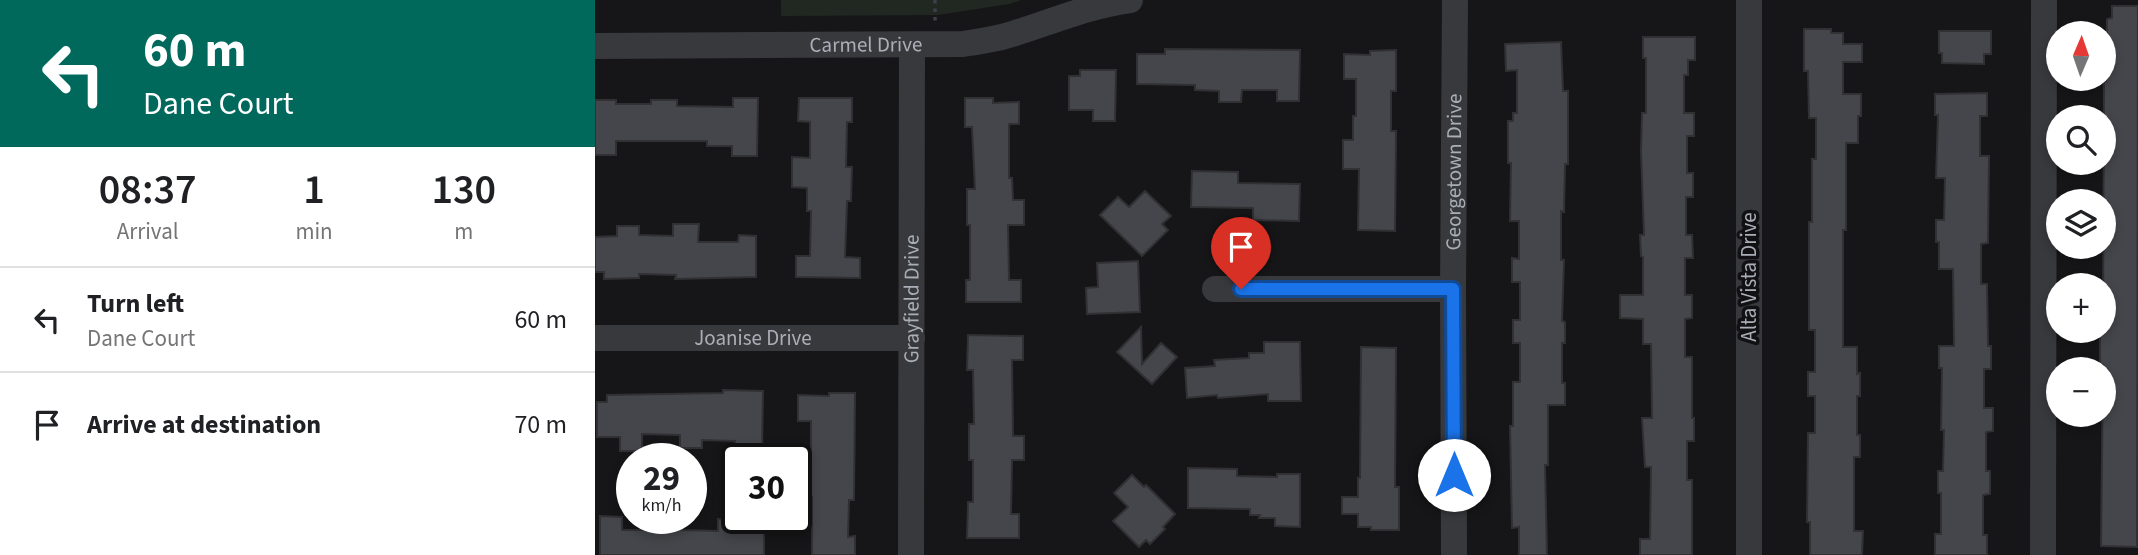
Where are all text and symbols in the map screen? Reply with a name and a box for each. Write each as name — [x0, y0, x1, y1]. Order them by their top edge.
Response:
text: 60 m — [143, 16, 247, 86]
north arrow — [2046, 21, 2116, 91]
map controls — [2046, 21, 2116, 427]
icon: left — [28, 28, 119, 119]
street label: Carmel Drive — [809, 29, 922, 60]
text: Dane Court — [143, 81, 294, 127]
street label: Georgetown Drive — [1438, 93, 1469, 251]
button: search — [2046, 105, 2116, 175]
text: 08:37 — [99, 160, 197, 220]
text: 1 — [303, 160, 325, 220]
text: 130 — [432, 160, 496, 220]
button: layers — [2046, 189, 2116, 259]
street label: Alta Vista Drive — [1734, 212, 1764, 342]
text: Arrival — [117, 215, 179, 248]
text: min — [295, 215, 333, 248]
text: m — [454, 215, 473, 248]
pin — [1211, 217, 1271, 289]
icon: arrive — [1222, 228, 1260, 266]
street label: Grayfield Drive — [896, 235, 927, 363]
button: + — [2046, 273, 2116, 343]
text: Turn left — [87, 285, 184, 322]
icon: left — [28, 301, 66, 339]
text: 60 m — [514, 301, 567, 338]
text: Dane Court — [87, 322, 195, 355]
street label: Joanise Drive — [694, 323, 812, 353]
button: − — [2046, 357, 2116, 427]
icon: arrive — [28, 406, 66, 444]
text: Arrive at destination — [87, 406, 321, 443]
text: 70 m — [514, 406, 567, 443]
position arrow — [1417, 438, 1491, 512]
speed limit sign: 30 — [721, 443, 812, 534]
text: 29 — [643, 454, 680, 504]
text: km/h — [642, 493, 681, 518]

